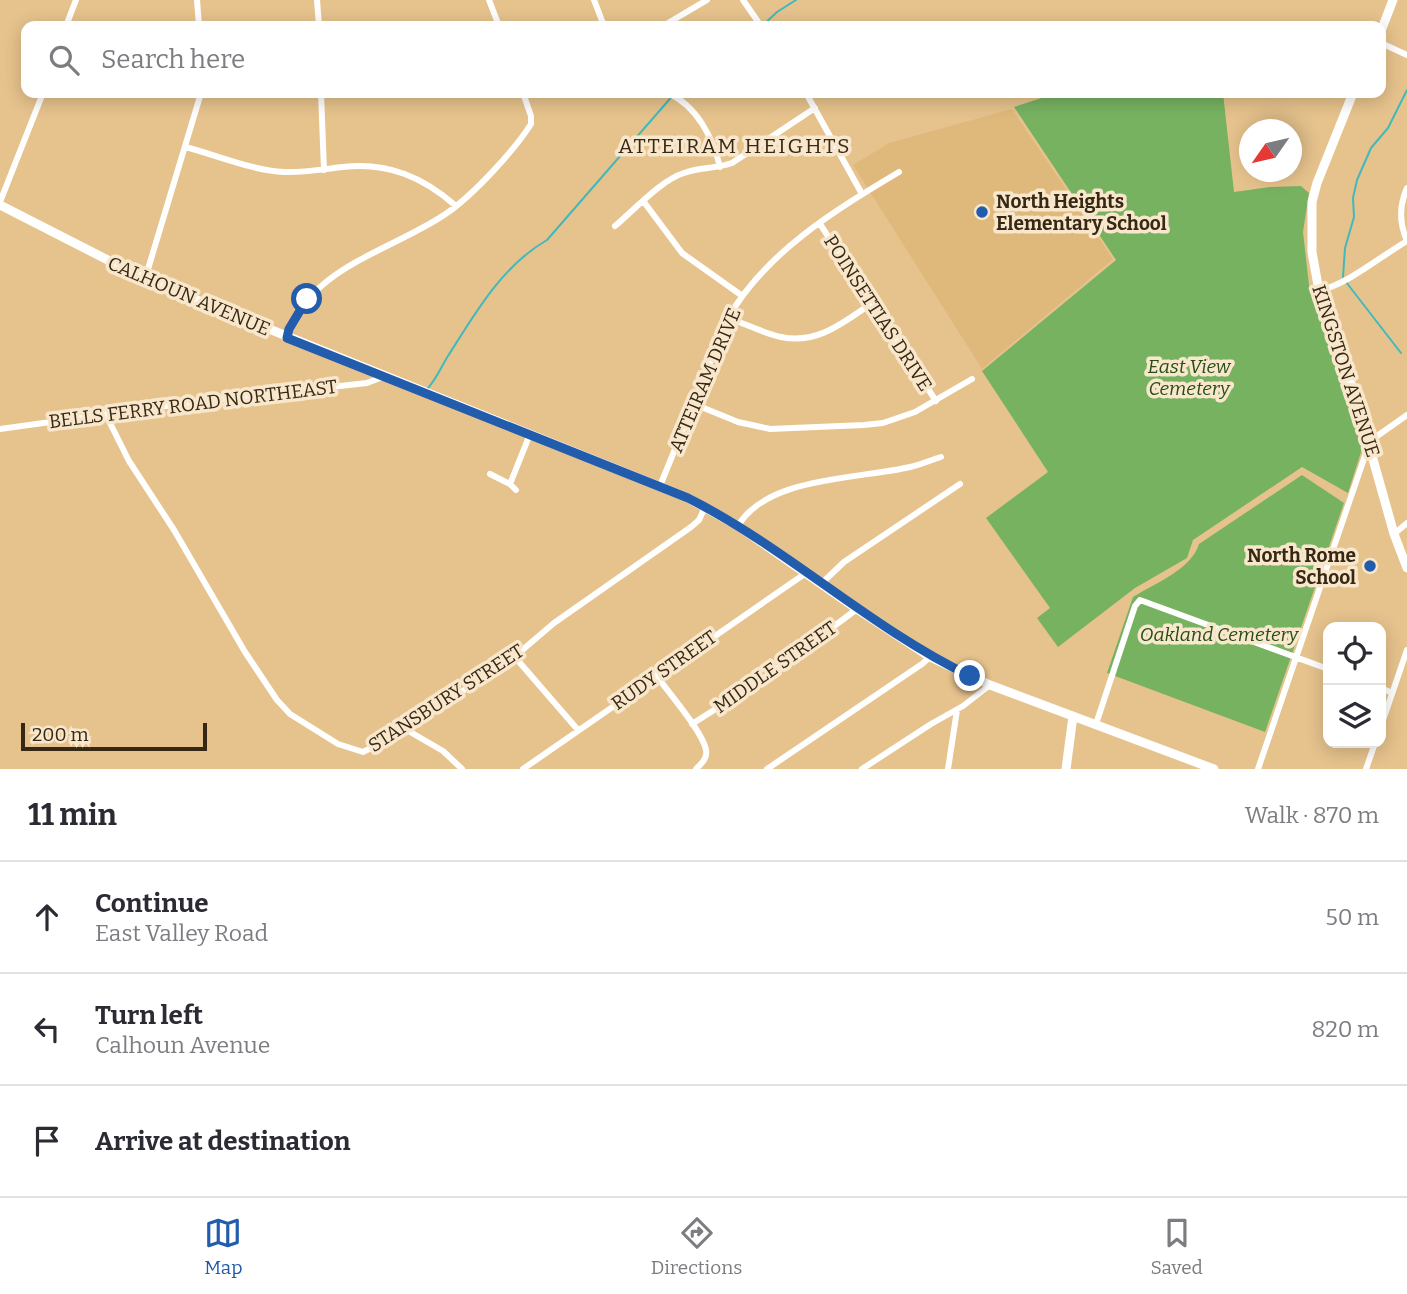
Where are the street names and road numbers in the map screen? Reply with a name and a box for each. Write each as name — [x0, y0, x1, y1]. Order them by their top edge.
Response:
street label: POINSETTIAS DRIVE — [819, 231, 937, 395]
street label: CALHOUN AVENUE — [104, 251, 274, 341]
street label: KINGSTON AVENUE — [1307, 282, 1385, 460]
street label: ATTEIRAM DRIVE — [664, 304, 746, 456]
street label: BELLS FERRY ROAD NORTHEAST — [47, 375, 339, 433]
street label: MIDDLE STREET — [709, 616, 841, 718]
street label: RUDY STREET — [607, 625, 721, 715]
street label: STANSBURY STREET — [364, 639, 528, 757]

